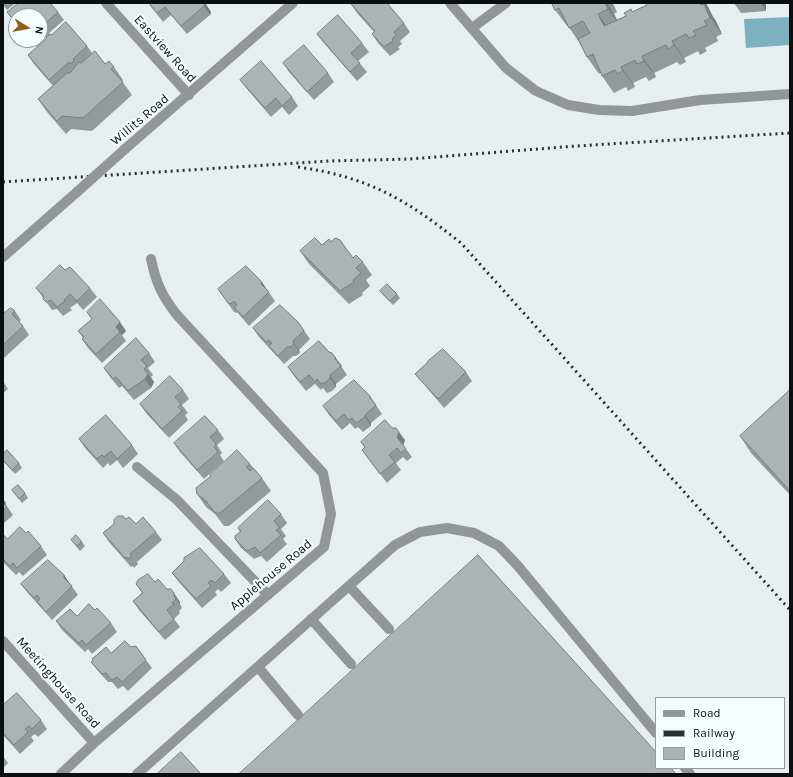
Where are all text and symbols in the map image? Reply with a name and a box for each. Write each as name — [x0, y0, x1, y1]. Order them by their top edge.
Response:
north arrow — [8, 8, 48, 48]
street label: Eastview Road — [131, 12, 199, 86]
text: N — [32, 25, 46, 35]
street label: Willits Road — [108, 91, 172, 149]
street label: Applehouse Road — [227, 536, 315, 614]
street label: Meetinghouse Road — [13, 634, 103, 732]
legend — [655, 697, 785, 769]
text: Road — [693, 706, 721, 720]
text: Railway — [693, 726, 735, 740]
text: Building — [693, 746, 739, 760]

